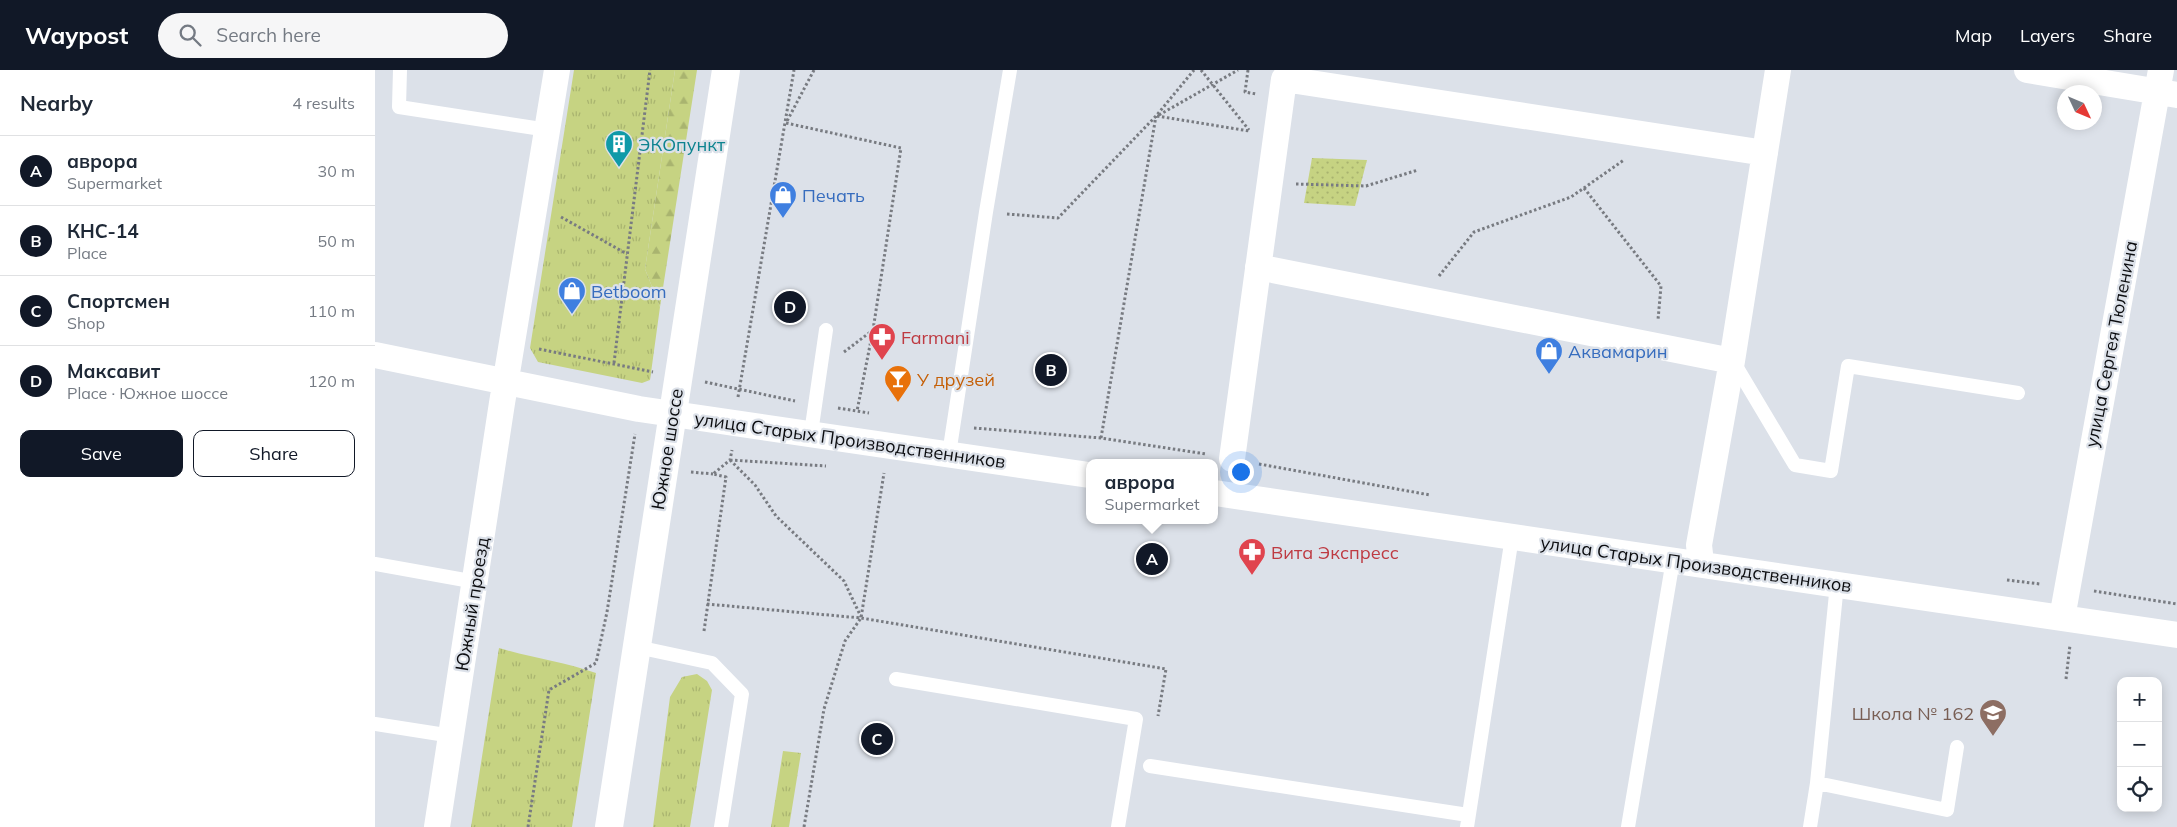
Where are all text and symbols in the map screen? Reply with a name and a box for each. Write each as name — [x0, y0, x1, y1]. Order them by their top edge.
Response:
search box — [158, 13, 508, 58]
text: Waypost — [25, 20, 128, 50]
icon: search — [176, 21, 204, 49]
text: Search here — [216, 23, 321, 47]
text: Map — [1955, 24, 1992, 47]
text: Layers — [2020, 24, 2075, 47]
text: Share — [2103, 24, 2152, 47]
north arrow — [2057, 85, 2102, 130]
text: Nearby — [20, 90, 93, 116]
text: 4 results — [292, 93, 355, 113]
building icon: ЭКОпункт — [604, 129, 634, 168]
place label: ЭКОпункт — [638, 133, 726, 156]
text: аврора — [67, 149, 138, 173]
text: A — [30, 161, 42, 181]
text: 30 m — [318, 161, 355, 181]
text: Supermarket — [67, 173, 162, 193]
shop icon: Печать — [768, 180, 798, 219]
place label: Печать — [802, 184, 865, 207]
text: КНС-14 — [67, 219, 139, 243]
text: B — [30, 231, 42, 251]
text: 50 m — [318, 231, 355, 251]
street label: улица Сергея Тюленина — [2080, 239, 2142, 449]
text: Place — [67, 243, 107, 263]
shop icon: Betboom — [557, 276, 587, 315]
place label: Betboom — [591, 280, 666, 303]
pin: D — [774, 288, 806, 326]
text: Спортсмен — [67, 289, 170, 313]
text: C — [31, 301, 41, 321]
text: 110 m — [308, 301, 355, 321]
text: Shop — [67, 313, 105, 333]
pharmacy icon: Farmani — [867, 322, 897, 361]
place label: Farmani — [901, 326, 970, 349]
shop icon: Аквамарин — [1534, 336, 1564, 375]
place label: Аквамарин — [1568, 340, 1668, 363]
pin: B — [1035, 351, 1067, 389]
text: Максавит — [67, 359, 160, 383]
bar icon: У друзей — [883, 364, 913, 403]
place label: У друзей — [916, 368, 995, 391]
text: D — [30, 371, 42, 391]
text: 120 m — [308, 371, 355, 391]
text: Place · Южное шоссе — [67, 383, 228, 403]
street label: Южное шоссе — [646, 387, 688, 511]
street label: улица Старых Производственников — [693, 407, 1007, 473]
button: Save — [20, 430, 183, 477]
button: Share — [193, 430, 355, 477]
popup — [1086, 459, 1218, 524]
your location — [1228, 459, 1254, 485]
text: аврора — [1104, 470, 1175, 494]
text: Supermarket — [1104, 494, 1200, 514]
street label: улица Старых Производственников — [1539, 531, 1853, 597]
street label: Южный проезд — [450, 535, 494, 673]
pharmacy icon: Вита Экспресс — [1237, 537, 1267, 576]
pin: A — [1136, 540, 1168, 578]
place label: Вита Экспресс — [1271, 541, 1399, 564]
map controls — [2117, 677, 2162, 812]
button: + — [2117, 677, 2162, 722]
school or university icon: Школа № 162 — [1978, 698, 2008, 737]
place label: Школа № 162 — [1852, 702, 1974, 725]
pin: C — [861, 720, 893, 758]
button: − — [2117, 722, 2162, 767]
button: locate — [2117, 767, 2162, 812]

